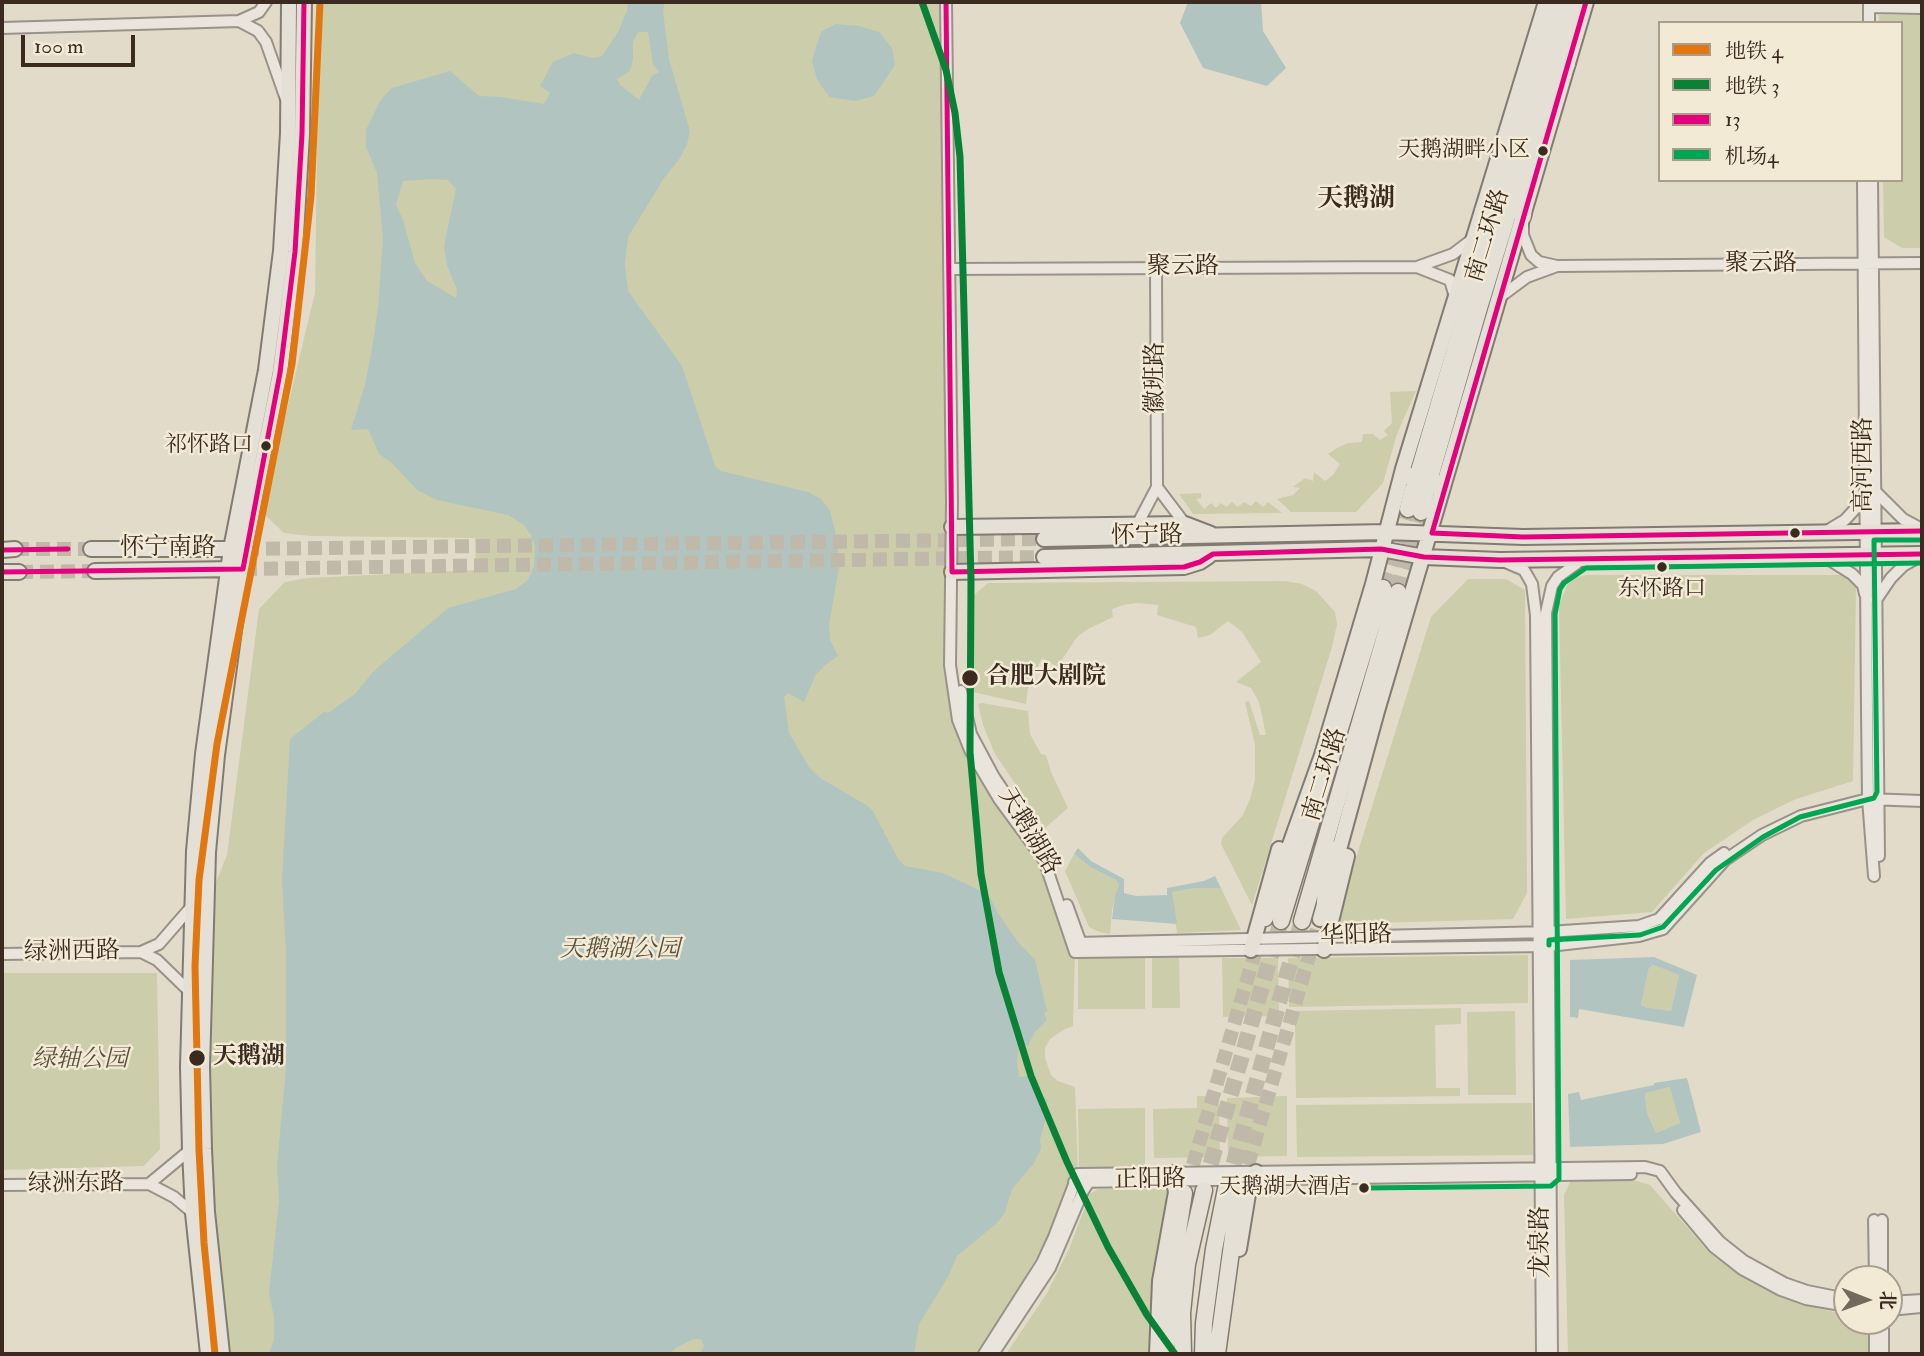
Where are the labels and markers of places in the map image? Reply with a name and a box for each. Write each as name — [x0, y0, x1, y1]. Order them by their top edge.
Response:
place label: 天鹅湖畔小区 — [1398, 138, 1530, 164]
marker: 天鹅湖畔小区 — [1536, 144, 1550, 158]
place label: 祁怀路口 — [165, 433, 253, 459]
marker: 祁怀路口 — [259, 439, 273, 453]
unlabelled marker — [1788, 526, 1802, 540]
marker: 东怀路口 — [1655, 560, 1669, 574]
place label: 东怀路口 — [1618, 577, 1706, 603]
place label: 合肥大剧院 — [986, 664, 1106, 692]
marker: 合肥大剧院 — [960, 668, 980, 688]
place label: 天鹅湖 — [213, 1044, 285, 1072]
marker: 天鹅湖 — [187, 1048, 207, 1068]
place label: 天鹅湖大酒店 — [1219, 1175, 1351, 1201]
marker: 天鹅湖大酒店 — [1357, 1181, 1371, 1195]

